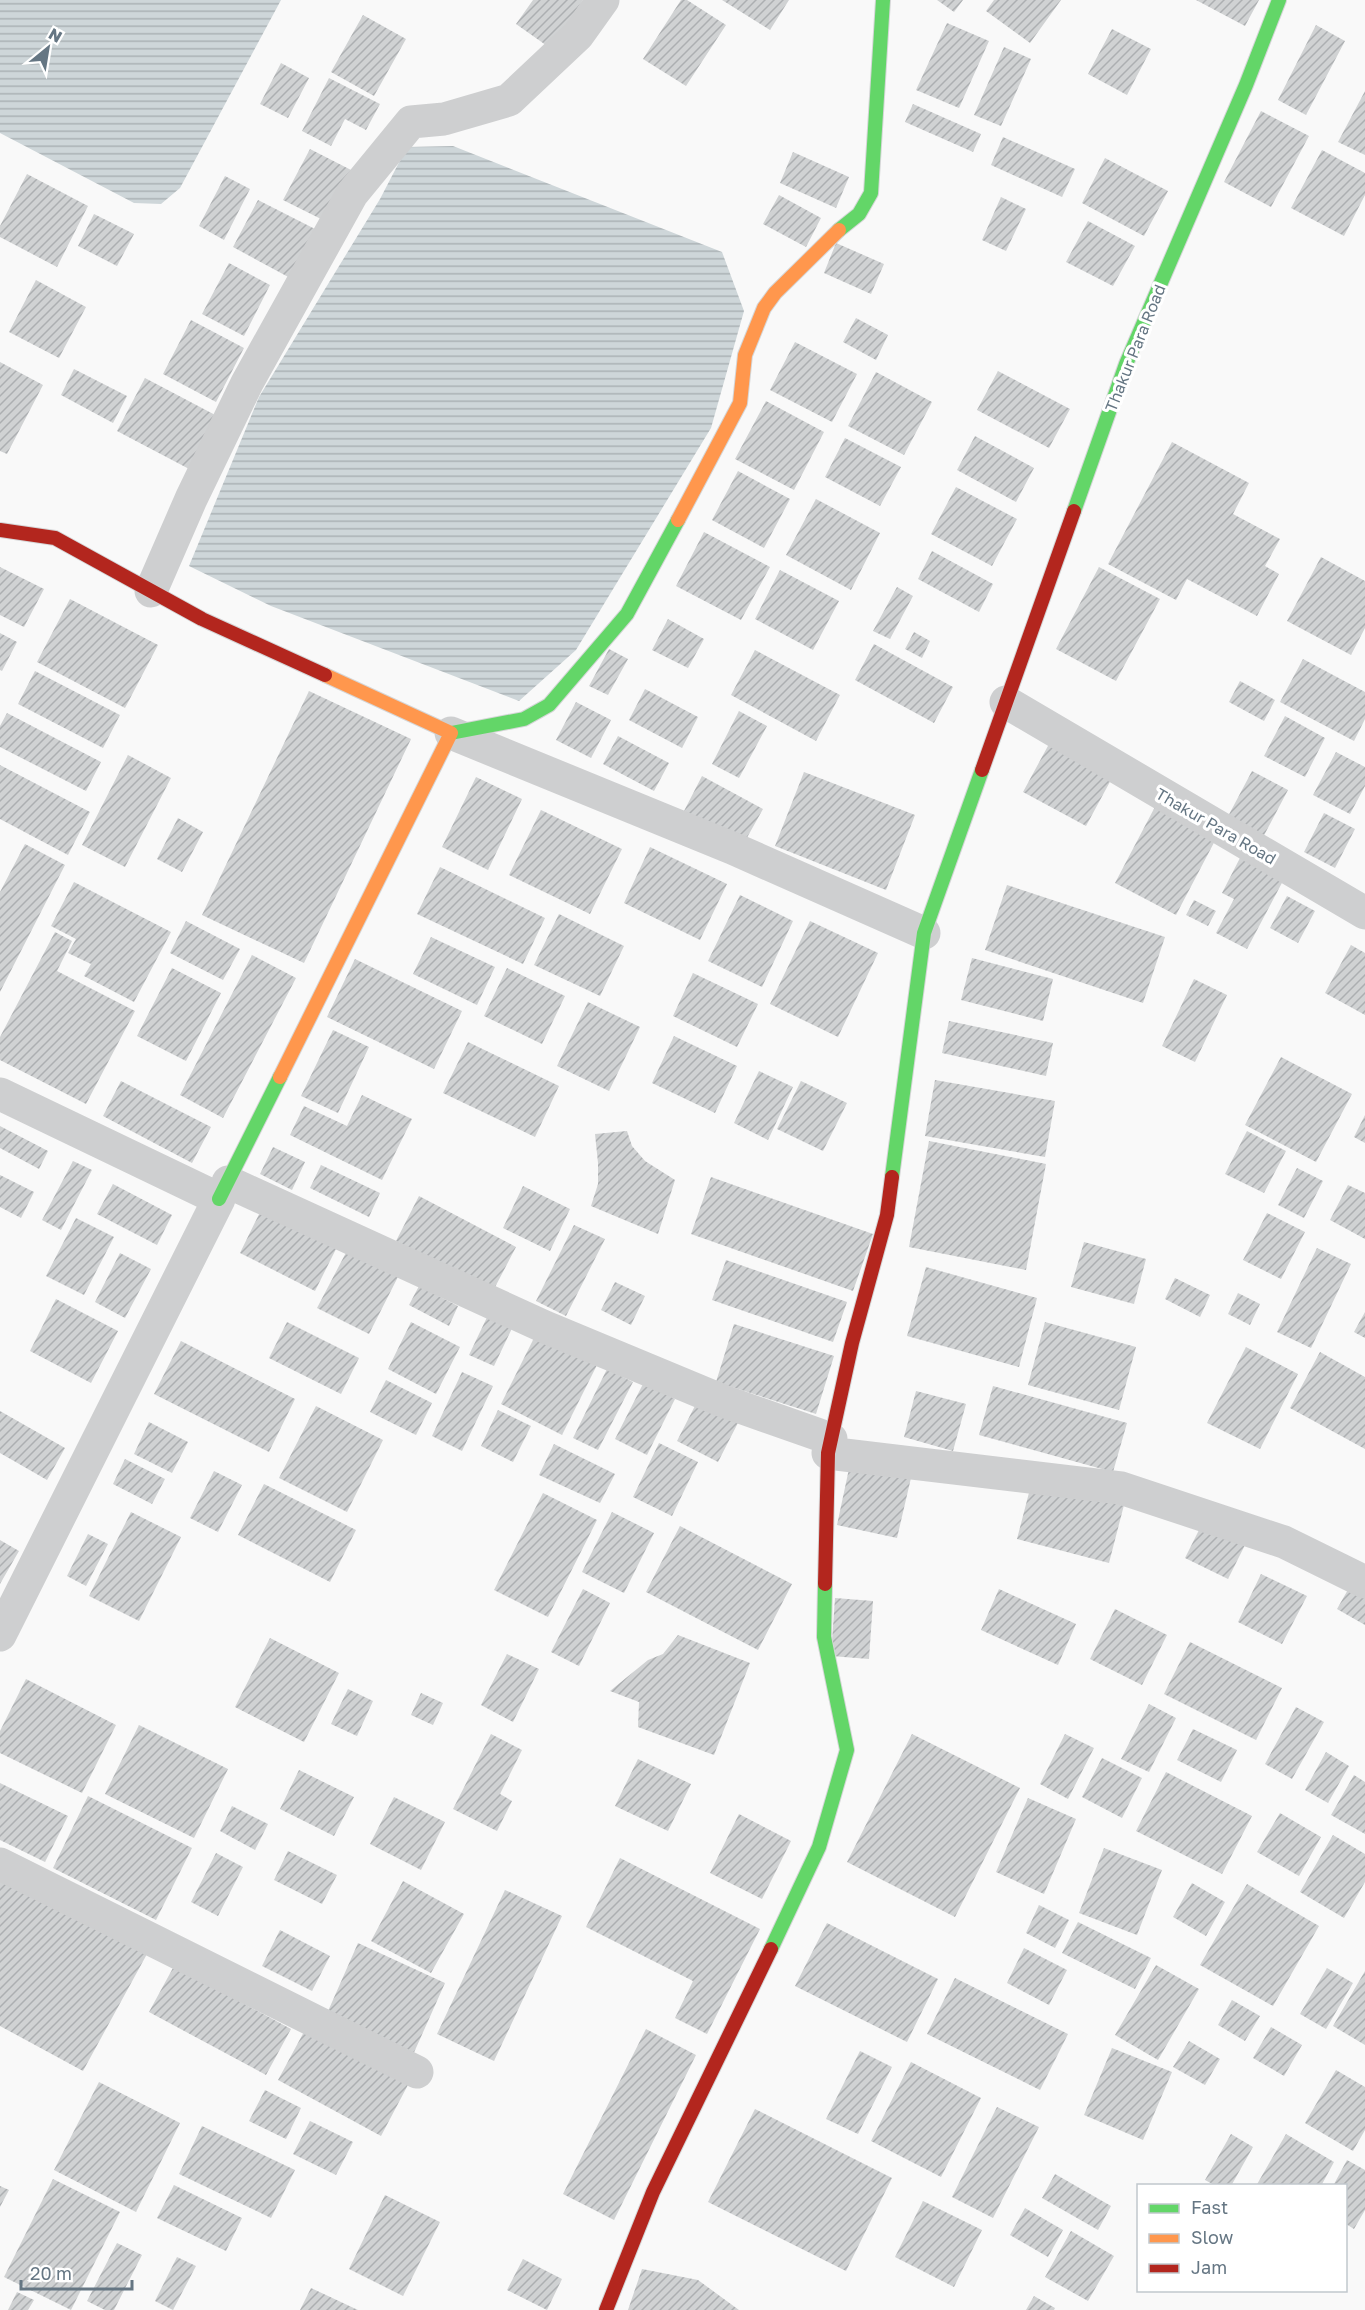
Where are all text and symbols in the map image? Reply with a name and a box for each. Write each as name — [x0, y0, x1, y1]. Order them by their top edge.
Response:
north arrow — [18, 18, 78, 78]
text: N — [45, 23, 66, 47]
street label: Thakur Para Road — [1100, 281, 1170, 415]
street label: Thakur Para Road — [1152, 783, 1280, 869]
legend — [1137, 2184, 1347, 2292]
text: Fast — [1191, 2196, 1228, 2218]
text: Slow — [1191, 2226, 1234, 2248]
scale bar — [21, 2253, 132, 2291]
text: Jam — [1191, 2256, 1227, 2278]
text: 20 m — [30, 2262, 72, 2284]

